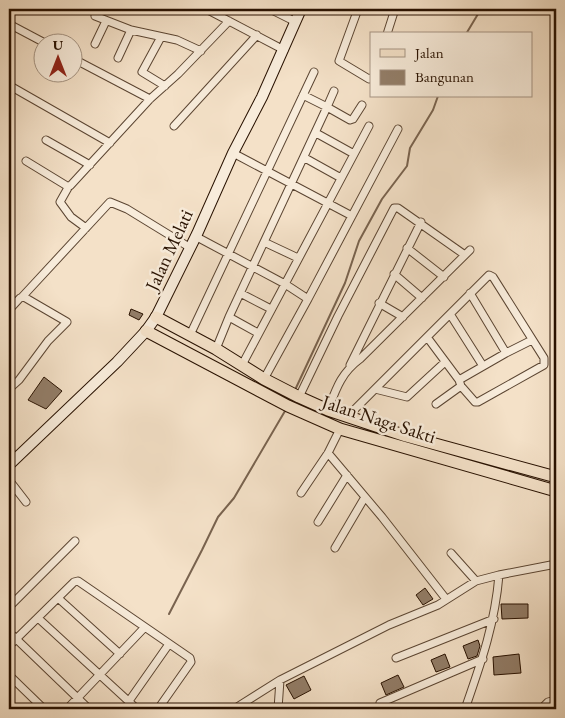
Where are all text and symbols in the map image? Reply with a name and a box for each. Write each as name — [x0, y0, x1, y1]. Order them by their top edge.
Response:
north arrow — [32, 32, 82, 82]
legend — [370, 32, 532, 98]
text: U — [53, 36, 64, 54]
text: Jalan — [413, 43, 444, 62]
text: Bangunan — [415, 67, 474, 86]
street label: Jalan Melati — [138, 205, 199, 296]
street label: Jalan Naga Sakti — [317, 388, 439, 449]

